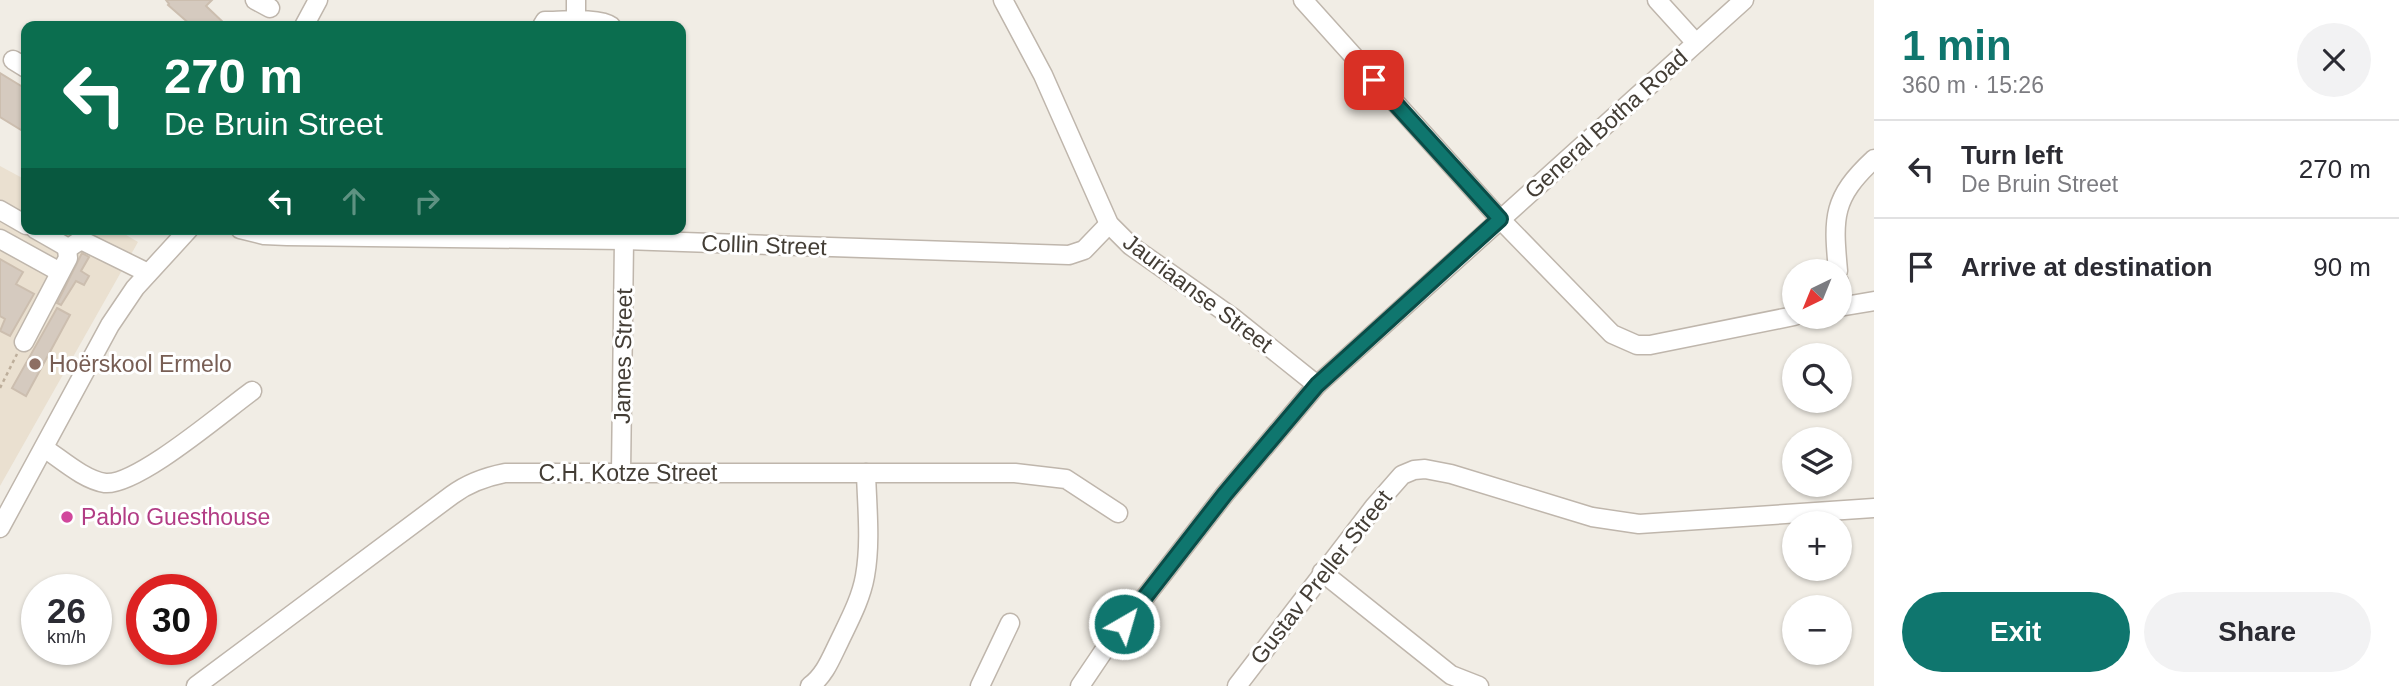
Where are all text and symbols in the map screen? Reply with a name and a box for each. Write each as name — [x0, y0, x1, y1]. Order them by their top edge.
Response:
text: 1 min — [1902, 22, 2012, 69]
button: close — [2297, 23, 2371, 97]
street label: General Botha Road — [1519, 44, 1693, 204]
icon: left — [49, 49, 140, 140]
text: 270 m — [164, 49, 303, 103]
pin — [1344, 50, 1404, 110]
icon: arrive — [1355, 61, 1393, 99]
text: 360 m · 15:26 — [1902, 72, 2044, 98]
text: De Bruin Street — [164, 106, 383, 142]
text: Turn left — [1961, 140, 2063, 170]
icon: left — [1902, 150, 1940, 188]
text: 270 m — [2299, 154, 2371, 184]
text: De Bruin Street — [1961, 171, 2118, 197]
icon: left — [262, 182, 300, 220]
icon: ahead — [335, 182, 373, 220]
icon: right — [408, 182, 446, 220]
street label: Jauriaanse Street — [1118, 228, 1278, 358]
street label: Collin Street — [701, 230, 828, 260]
icon: arrive — [1902, 248, 1940, 286]
text: Arrive at destination — [1961, 252, 2212, 282]
text: 90 m — [2313, 252, 2371, 282]
north arrow — [1782, 259, 1852, 329]
map controls — [1782, 259, 1852, 665]
street label: James Street — [609, 287, 637, 424]
button: search — [1782, 343, 1852, 413]
place label: Hoërskool Ermelo — [49, 351, 232, 377]
marker: Hoërskool Ermelo — [27, 356, 43, 372]
button: layers — [1782, 427, 1852, 497]
street label: C.H. Kotze Street — [539, 460, 718, 486]
street label: Gustav Preller Street — [1245, 484, 1397, 669]
place label: Pablo Guesthouse — [81, 504, 270, 530]
marker: Pablo Guesthouse — [59, 509, 75, 525]
button: + — [1782, 511, 1852, 581]
speed limit sign: 30 — [126, 574, 217, 665]
position arrow — [1087, 587, 1161, 661]
text: 26 — [47, 591, 86, 630]
button: Exit — [1902, 592, 2130, 672]
button: Share — [2144, 592, 2371, 672]
button: − — [1782, 595, 1852, 665]
text: km/h — [47, 627, 86, 647]

